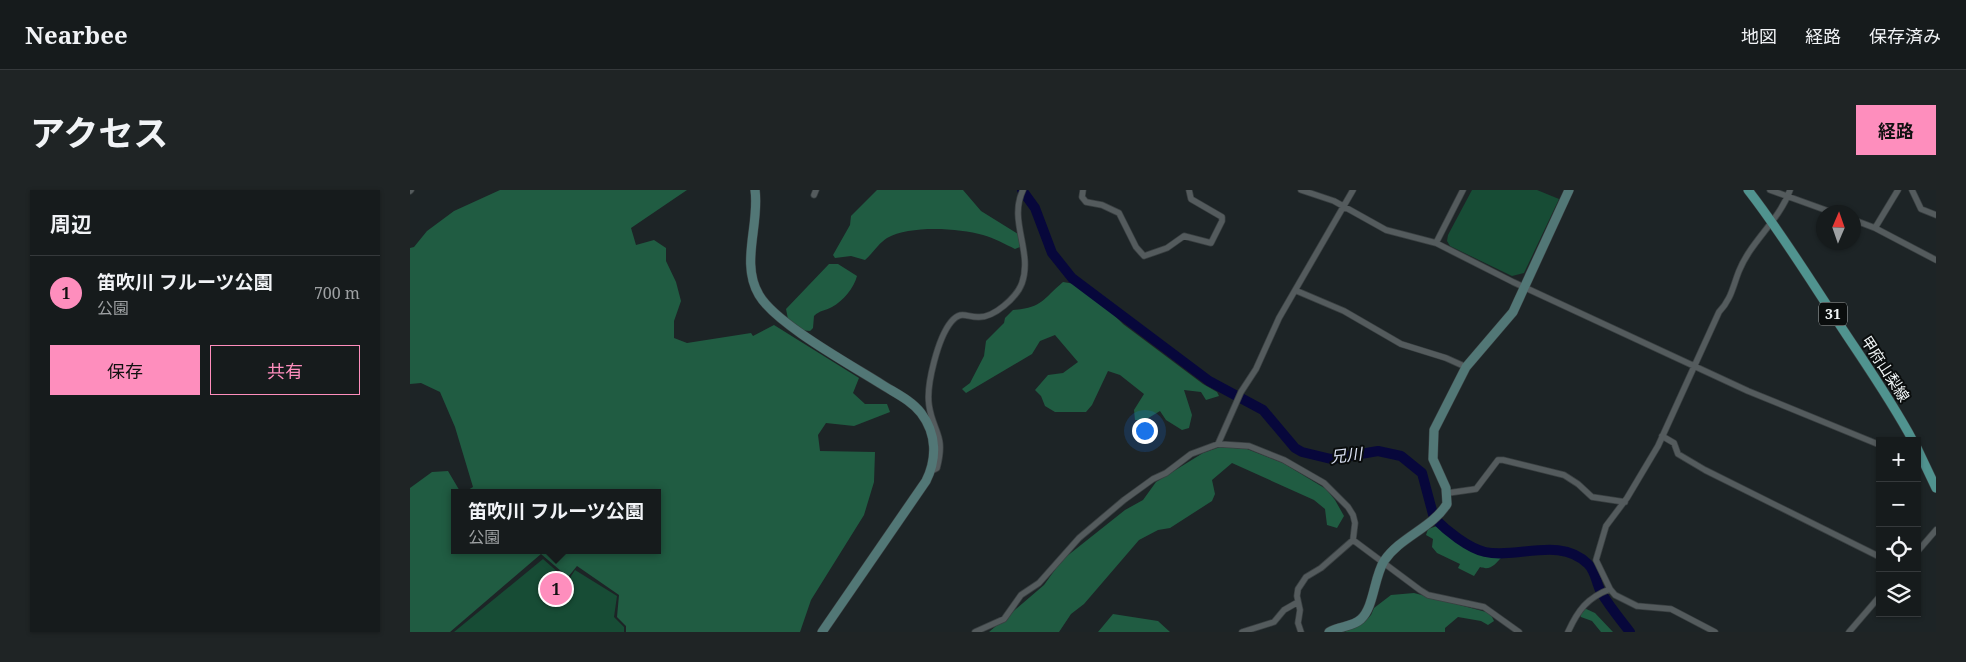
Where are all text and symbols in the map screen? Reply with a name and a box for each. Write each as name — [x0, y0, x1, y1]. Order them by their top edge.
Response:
text: Nearbee — [25, 18, 128, 51]
text: 地図 — [1741, 24, 1777, 48]
text: 経路 — [1805, 24, 1841, 48]
text: 保存済み — [1869, 24, 1941, 48]
button: 経路 — [1856, 105, 1936, 155]
text: アクセス — [30, 109, 168, 156]
north arrow — [1816, 205, 1861, 250]
text: 周辺 — [50, 210, 92, 238]
text: 笛吹川 フルーツ公園 — [97, 269, 273, 295]
text: 1 — [61, 282, 71, 304]
text: 700 m — [314, 282, 360, 304]
text: 公園 — [97, 297, 129, 319]
road number: 31 — [1819, 302, 1847, 326]
street label: 甲府山梨線 — [1857, 332, 1915, 405]
button: 保存 — [50, 345, 200, 395]
button: 共有 — [210, 345, 360, 395]
your location — [1132, 418, 1158, 444]
map controls — [1876, 437, 1921, 617]
button: + — [1876, 437, 1921, 482]
water label: 兄川 — [1329, 442, 1365, 468]
button: − — [1876, 482, 1921, 527]
popup — [451, 489, 661, 554]
text: 笛吹川 フルーツ公園 — [468, 498, 644, 524]
text: 公園 — [468, 526, 500, 548]
button: locate — [1876, 527, 1921, 572]
pin: 1 — [540, 570, 572, 608]
button: layers — [1876, 572, 1921, 617]

